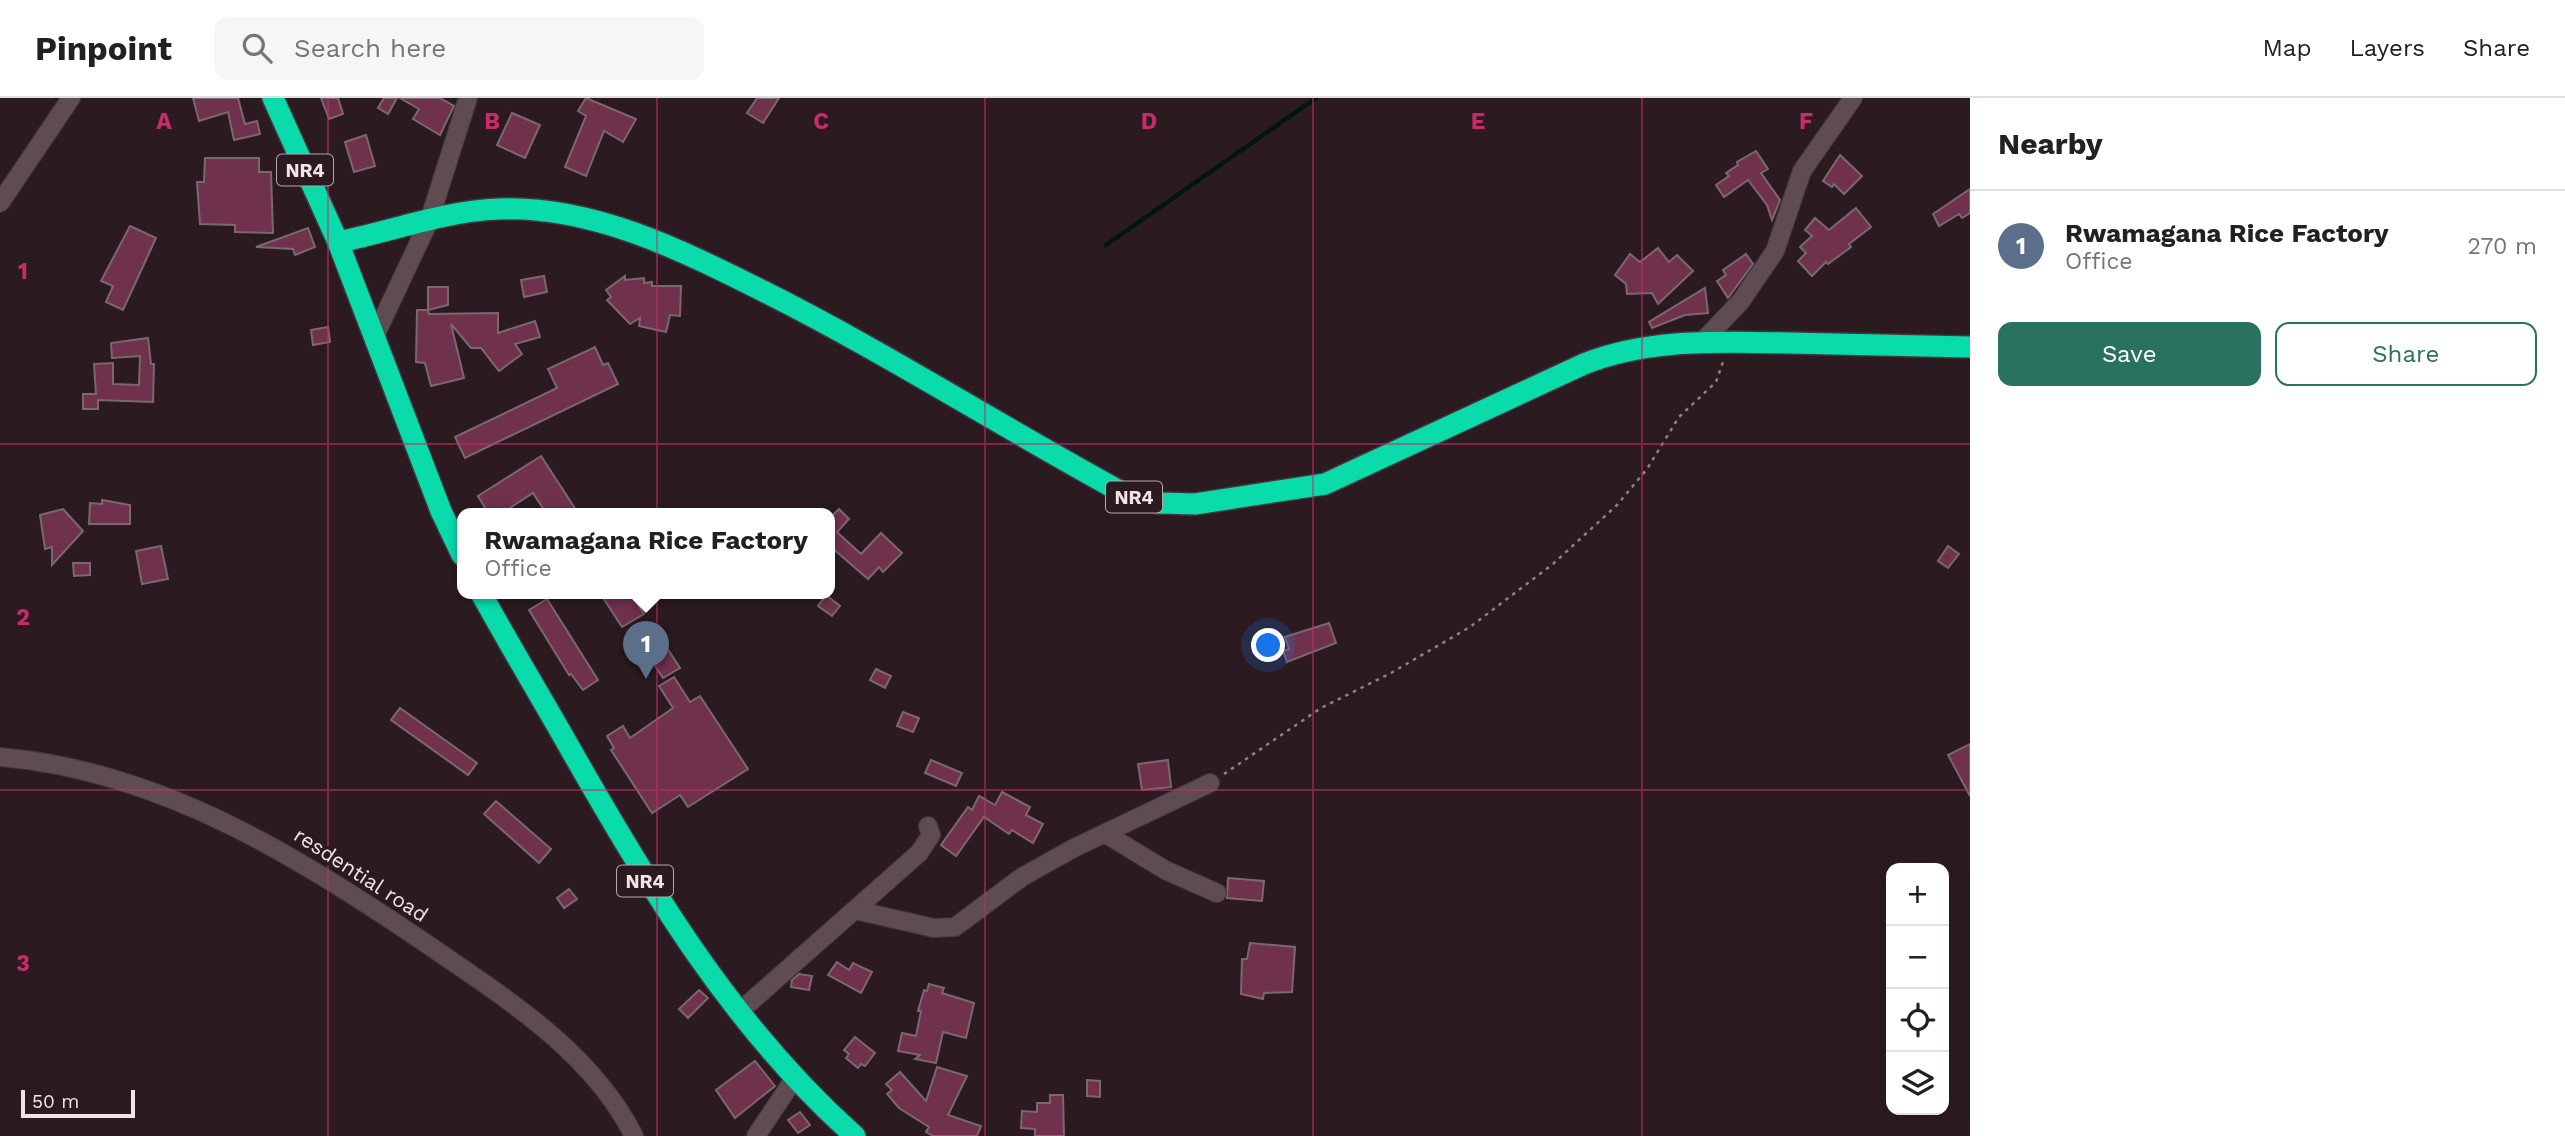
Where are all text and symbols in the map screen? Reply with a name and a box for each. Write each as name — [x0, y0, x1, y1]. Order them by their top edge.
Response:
search box — [214, 17, 704, 80]
text: Pinpoint — [35, 29, 172, 68]
icon: search — [238, 29, 276, 67]
text: Search here — [294, 33, 446, 63]
text: Map — [2263, 34, 2311, 62]
text: Layers — [2349, 34, 2425, 62]
text: Share — [2463, 34, 2530, 62]
text: A — [156, 108, 172, 135]
text: B — [484, 108, 500, 135]
text: C — [813, 108, 829, 135]
text: D — [1141, 108, 1157, 135]
text: E — [1471, 108, 1485, 135]
text: F — [1799, 108, 1813, 135]
text: Nearby — [1998, 126, 2103, 161]
road number: NR4 — [277, 155, 333, 186]
text: Rwamagana Rice Factory — [2065, 218, 2389, 248]
text: 1 — [2016, 233, 2026, 260]
text: 270 m — [2468, 233, 2537, 260]
text: Office — [2065, 248, 2133, 275]
text: 1 — [18, 258, 28, 285]
button: Save — [1998, 322, 2261, 386]
button: Share — [2275, 322, 2537, 386]
road number: NR4 — [1106, 482, 1162, 512]
popup — [457, 508, 835, 599]
text: Rwamagana Rice Factory — [484, 525, 808, 555]
text: Office — [484, 555, 552, 582]
text: 2 — [16, 604, 30, 631]
pin: 1 — [623, 621, 669, 679]
your location — [1251, 628, 1285, 662]
street label: resdential road — [290, 822, 433, 927]
map controls — [1886, 863, 1949, 1115]
button: + — [1886, 863, 1949, 926]
road number: NR4 — [617, 866, 673, 896]
button: − — [1886, 926, 1949, 989]
text: 3 — [16, 950, 30, 977]
button: locate — [1886, 989, 1949, 1052]
button: layers — [1886, 1052, 1949, 1115]
scale bar — [21, 1087, 135, 1119]
text: 50 m — [32, 1090, 79, 1113]

